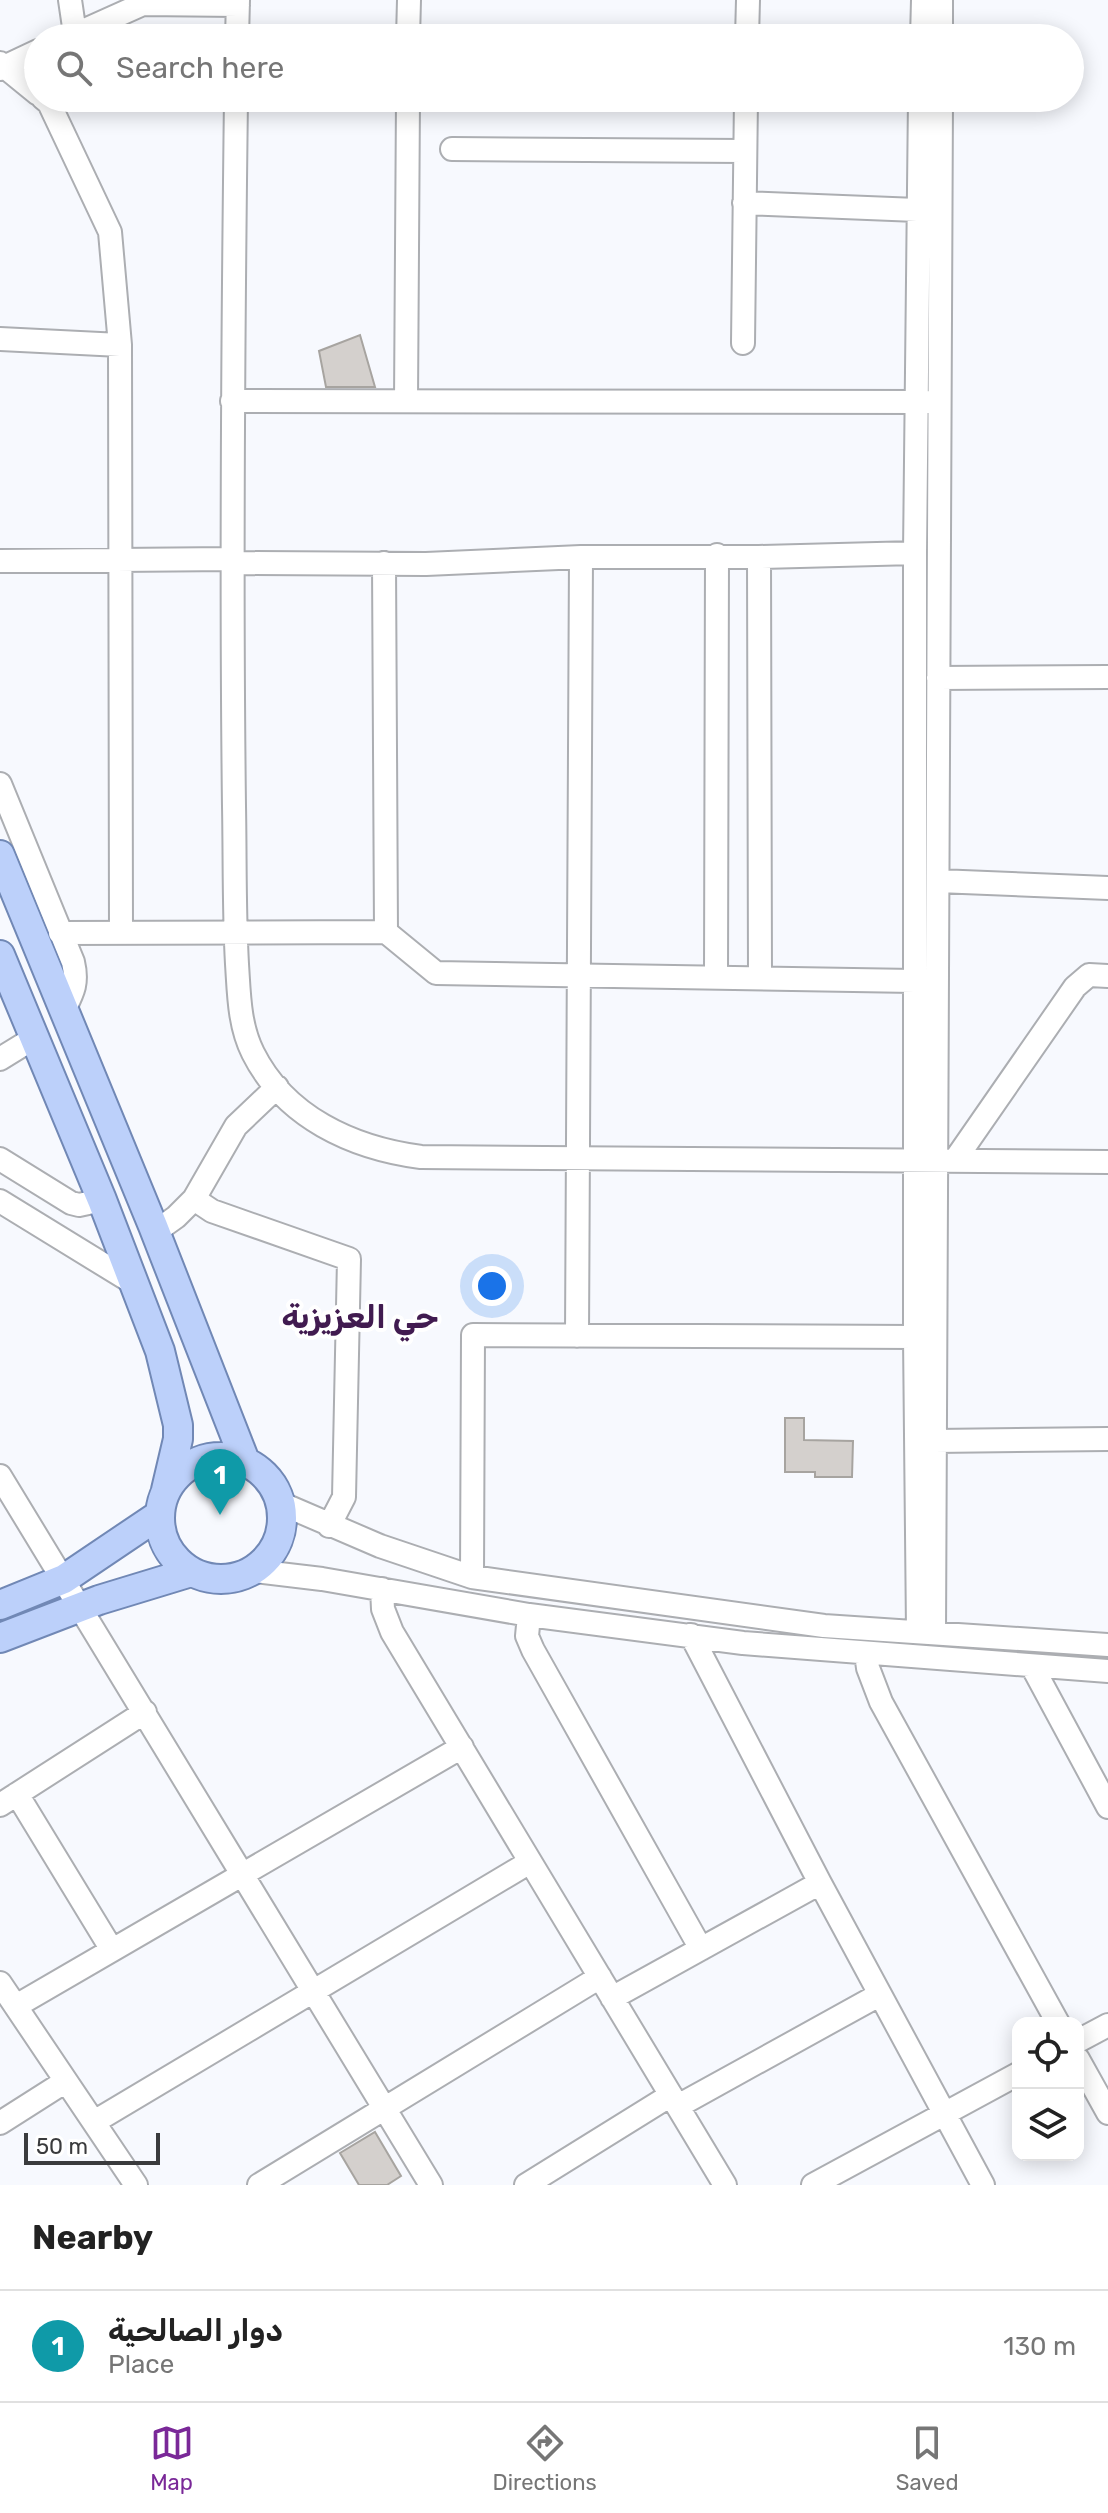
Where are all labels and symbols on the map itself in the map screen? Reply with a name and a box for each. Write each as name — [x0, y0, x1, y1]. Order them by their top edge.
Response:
your location — [472, 1266, 512, 1306]
district label: حي العزيزية — [281, 1298, 439, 1342]
pin: 1 — [194, 1449, 246, 1515]
scale bar — [24, 2129, 160, 2165]

